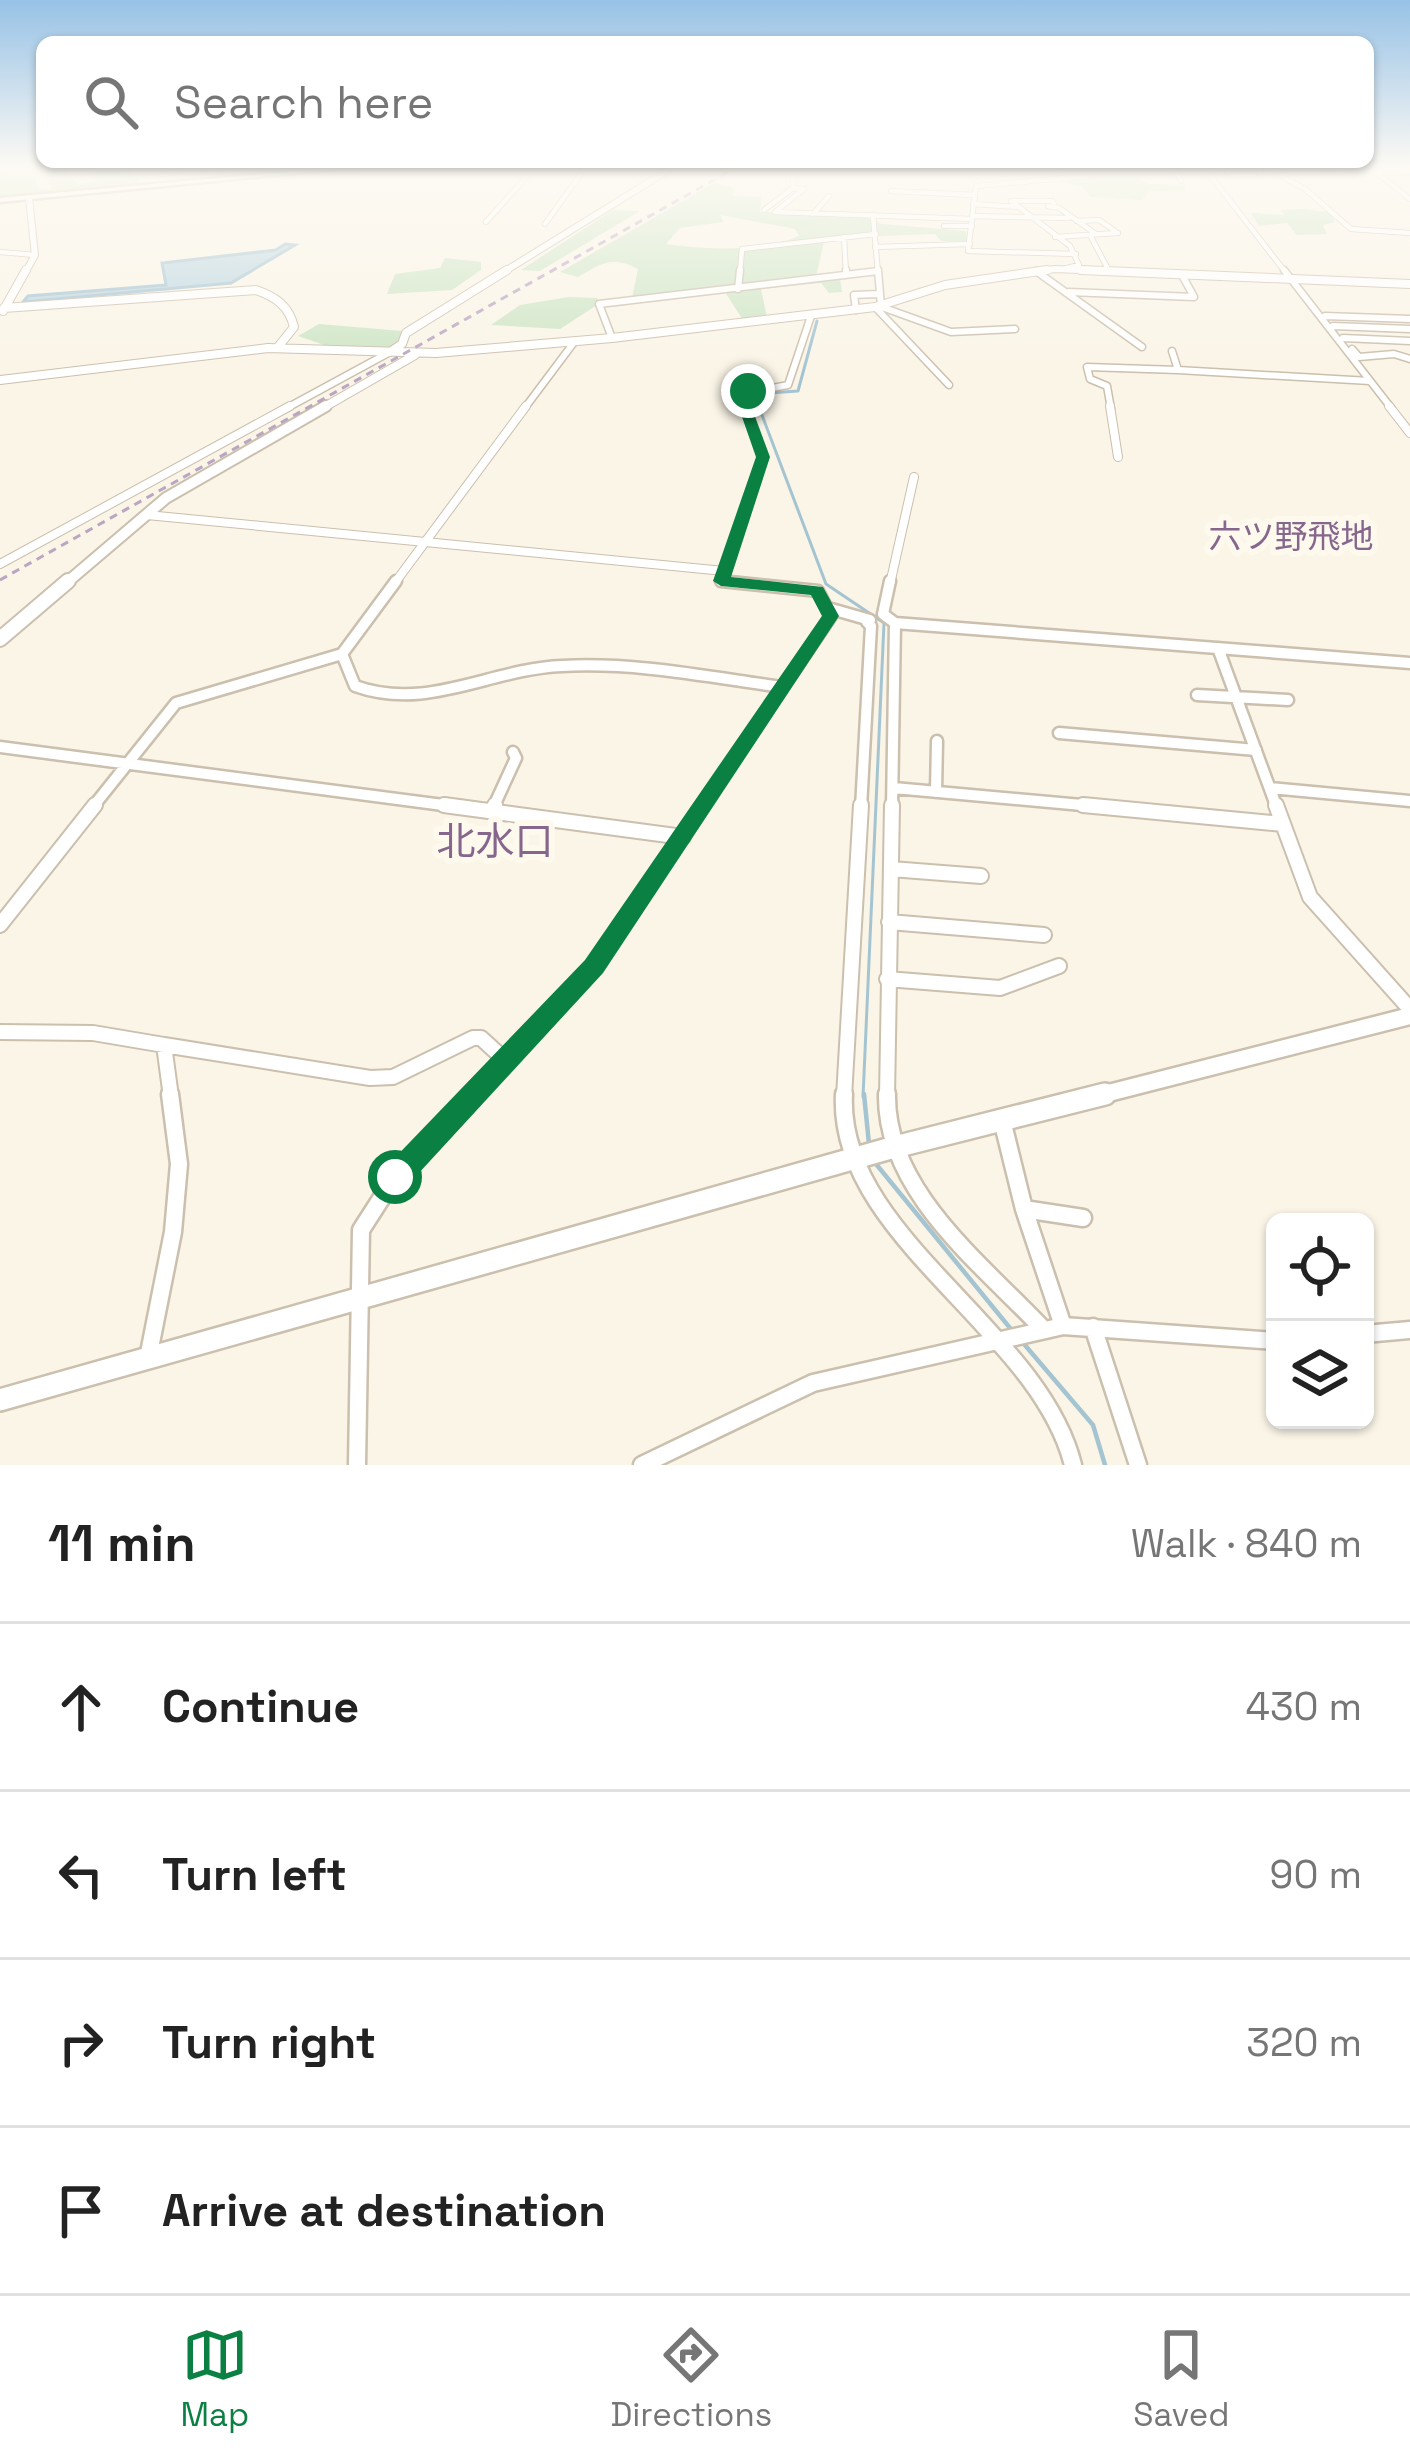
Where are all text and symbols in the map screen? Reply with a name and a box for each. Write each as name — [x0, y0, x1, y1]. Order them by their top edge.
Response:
search box — [36, 36, 1374, 168]
icon: search — [78, 69, 144, 135]
text: Search here — [174, 74, 433, 131]
route end — [721, 364, 775, 418]
district label: 六ツ野飛地 — [1209, 516, 1374, 558]
district label: 北水口 — [436, 817, 554, 866]
route start — [368, 1150, 422, 1204]
map controls — [1266, 1213, 1374, 1429]
button: locate — [1266, 1213, 1374, 1321]
button: layers — [1266, 1321, 1374, 1429]
text: 11 min — [48, 1511, 196, 1576]
text: Walk · 840 m — [1131, 1519, 1362, 1568]
icon: ahead — [48, 1674, 114, 1740]
text: Continue — [162, 1678, 359, 1735]
text: 430 m — [1246, 1682, 1362, 1731]
icon: left — [48, 1842, 114, 1908]
text: Turn left — [162, 1846, 347, 1903]
text: 90 m — [1270, 1850, 1362, 1899]
icon: right — [48, 2010, 114, 2076]
text: Turn right — [162, 2014, 376, 2071]
text: 320 m — [1246, 2018, 1362, 2067]
icon: arrive — [48, 2178, 114, 2244]
text: Arrive at destination — [162, 2182, 606, 2239]
tab: Map — [181, 2322, 249, 2436]
tab: Directions — [610, 2322, 772, 2436]
tab: Saved — [1133, 2322, 1229, 2436]

